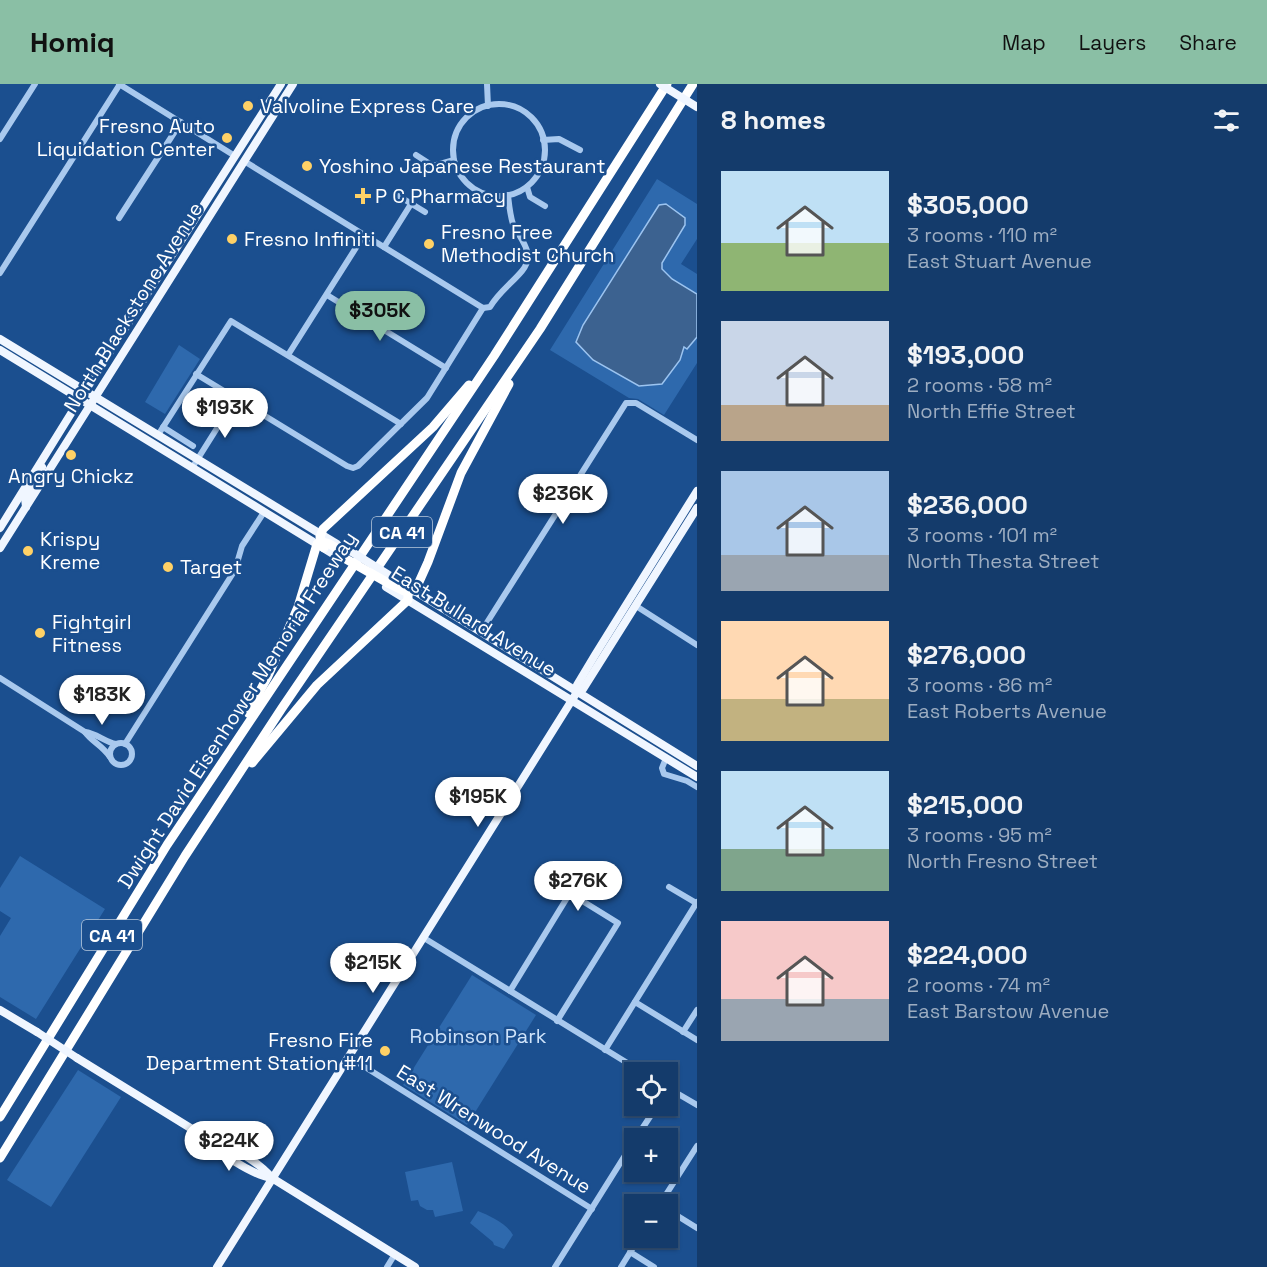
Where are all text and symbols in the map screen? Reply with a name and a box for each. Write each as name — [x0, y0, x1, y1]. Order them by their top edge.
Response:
text: Homiq — [30, 24, 115, 60]
text: Map — [1002, 29, 1046, 56]
text: Layers — [1079, 29, 1146, 56]
text: Share — [1179, 29, 1237, 56]
place label: Valvoline Express Care — [260, 93, 474, 119]
marker: Valvoline Express Care — [241, 99, 255, 113]
text: 8 homes — [721, 103, 826, 137]
icon: filters — [1210, 104, 1243, 137]
place label: Fresno Auto Liquidation Center — [37, 113, 215, 162]
marker: Fresno Auto Liquidation Center — [220, 131, 234, 145]
place label: Yoshino Japanese Restaurant — [319, 153, 605, 179]
marker: Yoshino Japanese Restaurant — [300, 159, 314, 173]
place label: P C Pharmacy — [375, 183, 506, 209]
text: $305,000 — [907, 188, 1029, 222]
marker: P C Pharmacy — [356, 189, 370, 203]
icon: home — [769, 195, 841, 267]
street label: North Blackstone Avenue — [58, 197, 208, 417]
place label: Fresno Free Methodist Church — [441, 219, 615, 268]
text: 3 rooms · 110 m² — [907, 222, 1057, 248]
place label: Fresno Infiniti — [244, 226, 376, 252]
marker: Fresno Infiniti — [225, 232, 239, 246]
marker: Fresno Free Methodist Church — [422, 237, 436, 251]
text: East Stuart Avenue — [907, 248, 1092, 274]
pin: $305K — [338, 291, 422, 342]
text: $305K — [349, 297, 411, 323]
text: $193,000 — [907, 338, 1024, 372]
icon: home — [769, 345, 841, 417]
text: 2 rooms · 58 m² — [907, 372, 1052, 398]
pin: $193K — [183, 388, 267, 439]
text: $193K — [196, 394, 254, 420]
text: North Effie Street — [907, 398, 1076, 424]
marker: Angry Chickz — [64, 448, 78, 462]
place label: Angry Chickz — [8, 463, 134, 489]
pin: $236K — [521, 474, 605, 525]
text: $236K — [532, 480, 594, 506]
text: $236,000 — [907, 488, 1028, 522]
icon: home — [769, 495, 841, 567]
road number: CA 41 — [372, 517, 432, 547]
text: 3 rooms · 101 m² — [907, 522, 1057, 548]
place label: Krispy Kreme — [40, 526, 100, 575]
street label: Dwight David Eisenhower Memorial Freeway — [112, 527, 362, 893]
marker: Krispy Kreme — [21, 544, 35, 558]
text: North Thesta Street — [907, 548, 1099, 574]
place label: Target — [180, 554, 242, 580]
marker: Target — [161, 560, 175, 574]
street label: East Bullard Avenue — [387, 560, 561, 682]
place label: Fightgirl Fitness — [52, 609, 132, 658]
marker: Fightgirl Fitness — [33, 626, 47, 640]
text: $276,000 — [907, 638, 1026, 672]
icon: home — [769, 645, 841, 717]
text: 3 rooms · 86 m² — [907, 672, 1052, 698]
pin: $183K — [60, 675, 144, 726]
text: $183K — [73, 681, 131, 707]
text: East Roberts Avenue — [907, 698, 1107, 724]
pin: $195K — [436, 777, 520, 828]
text: $195K — [449, 783, 507, 809]
text: $215,000 — [907, 788, 1023, 822]
icon: home — [769, 795, 841, 867]
text: 3 rooms · 95 m² — [907, 822, 1052, 848]
text: North Fresno Street — [907, 848, 1098, 874]
pin: $276K — [536, 861, 620, 912]
text: $276K — [548, 867, 608, 893]
road number: CA 41 — [82, 920, 142, 950]
text: $224,000 — [907, 938, 1028, 972]
pin: $215K — [331, 943, 415, 994]
icon: home — [769, 945, 841, 1017]
text: $215K — [344, 949, 402, 975]
text: 2 rooms · 74 m² — [907, 972, 1050, 998]
text: East Barstow Avenue — [907, 998, 1109, 1024]
park label: Robinson Park — [410, 1023, 547, 1049]
place label: Fresno Fire Department Station #11 — [146, 1027, 373, 1076]
marker: Fresno Fire Department Station #11 — [378, 1044, 392, 1058]
street label: East Wrenwood Avenue — [392, 1058, 596, 1200]
map controls — [624, 1062, 678, 1248]
button: locate — [624, 1062, 678, 1116]
pin: $224K — [187, 1121, 271, 1172]
text: $224K — [199, 1127, 259, 1153]
button: + — [624, 1128, 678, 1182]
button: − — [624, 1194, 678, 1248]

